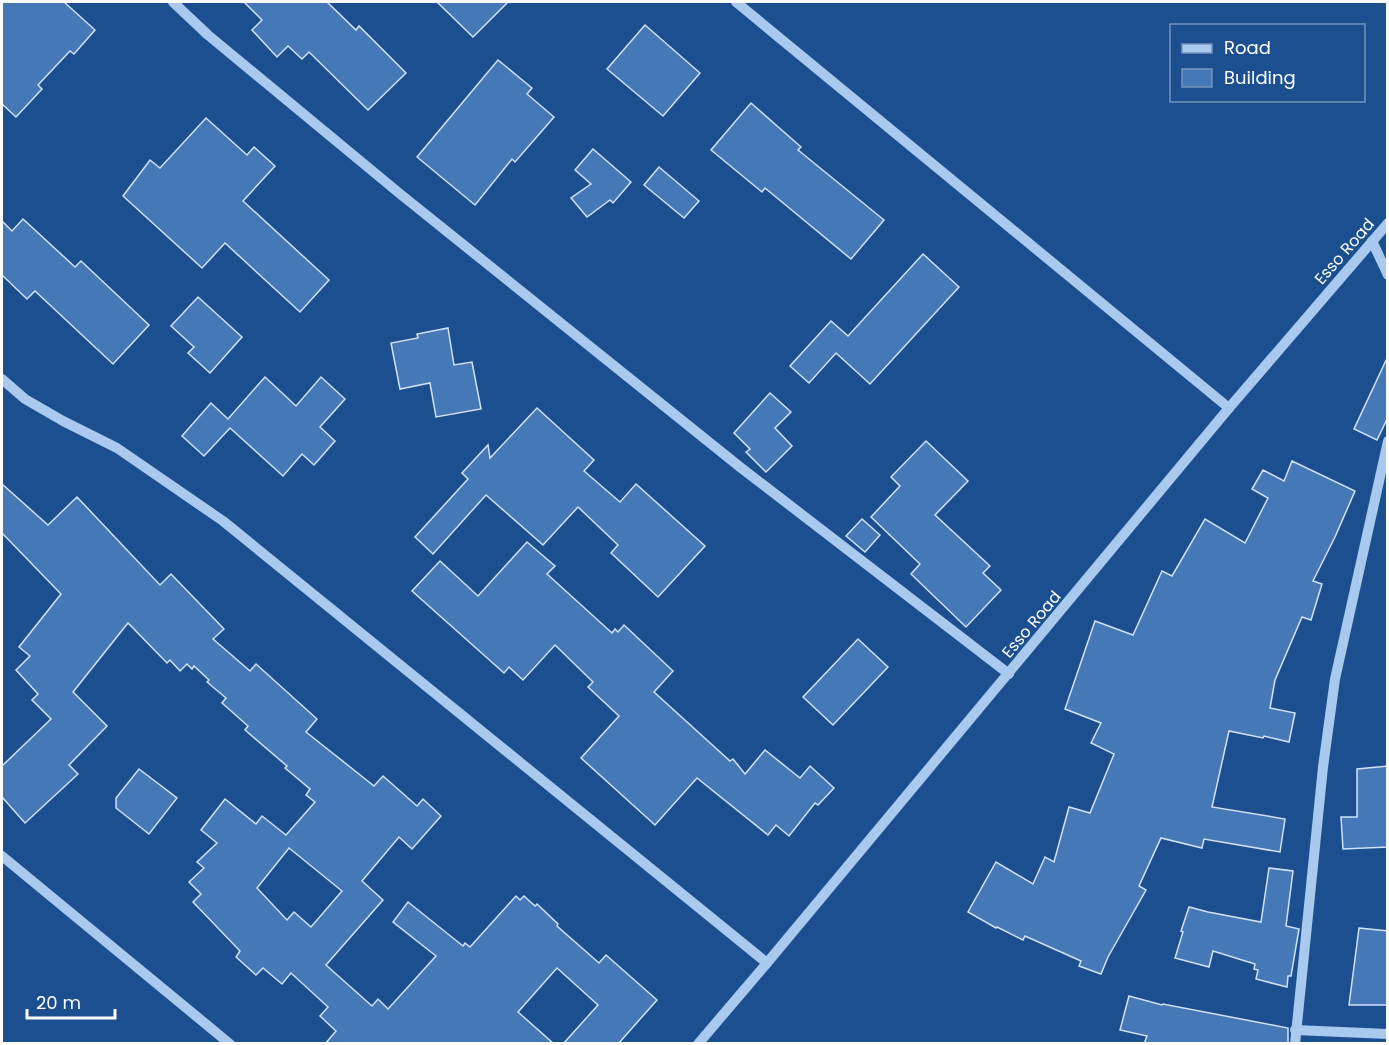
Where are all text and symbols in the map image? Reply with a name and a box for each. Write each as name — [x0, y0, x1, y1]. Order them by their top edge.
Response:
legend — [1170, 24, 1365, 102]
text: Road — [1224, 35, 1271, 60]
text: Building — [1224, 65, 1296, 90]
street label: Esso Road — [1309, 213, 1380, 289]
street label: Esso Road — [997, 586, 1066, 663]
scale bar — [27, 982, 116, 1020]
text: 20 m — [36, 990, 81, 1015]

